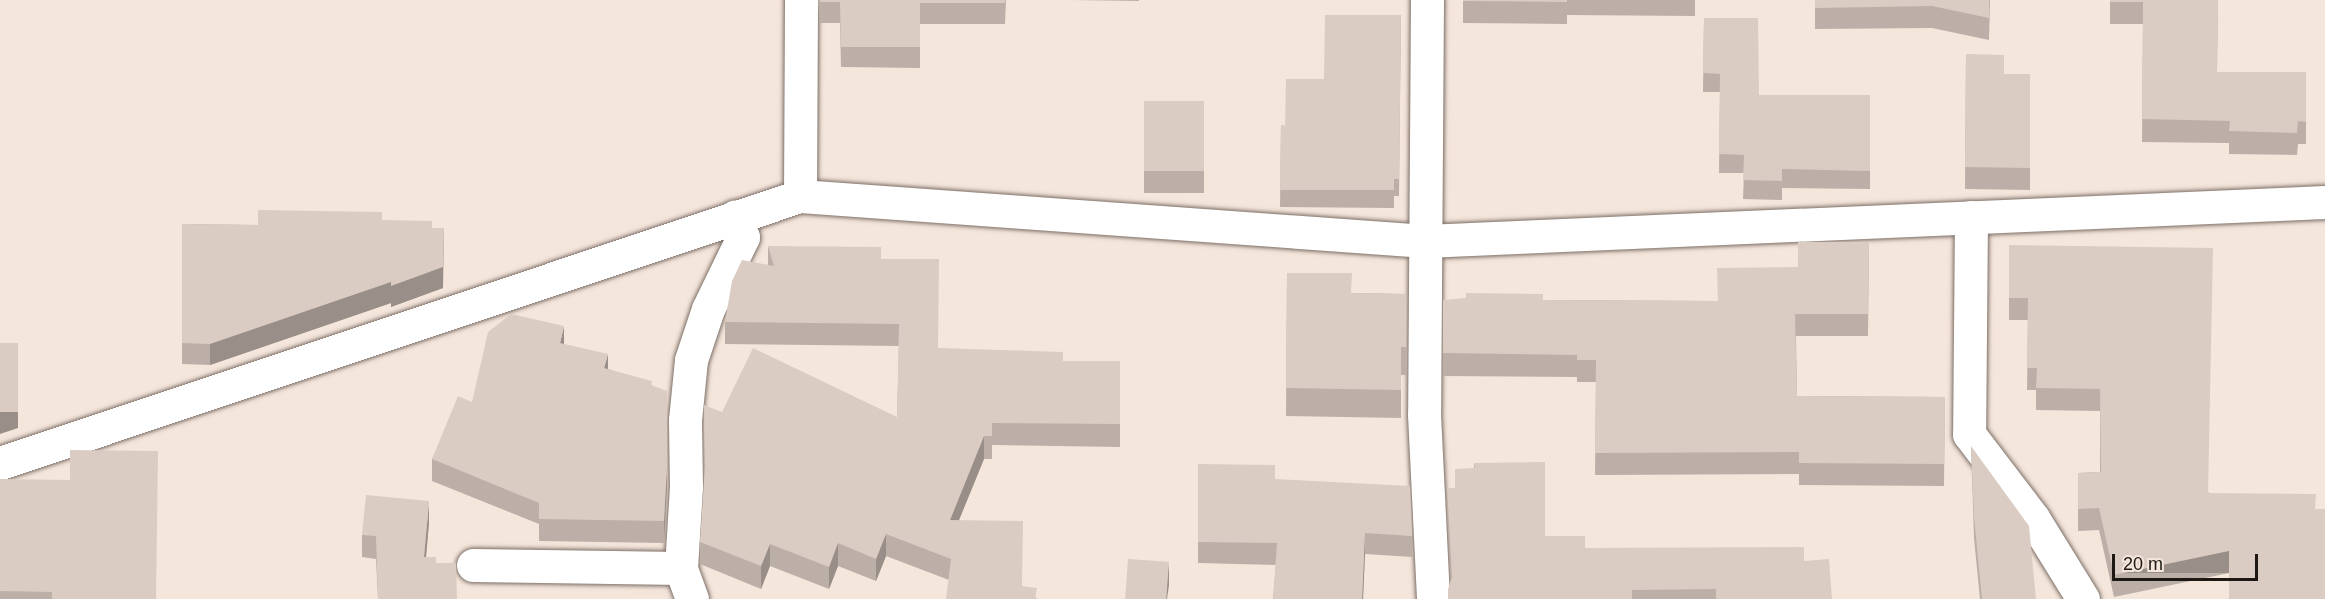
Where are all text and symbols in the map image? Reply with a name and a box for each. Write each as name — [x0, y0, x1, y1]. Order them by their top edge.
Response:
scale bar — [2115, 542, 2260, 580]
text: 20 m — [2123, 554, 2163, 574]

